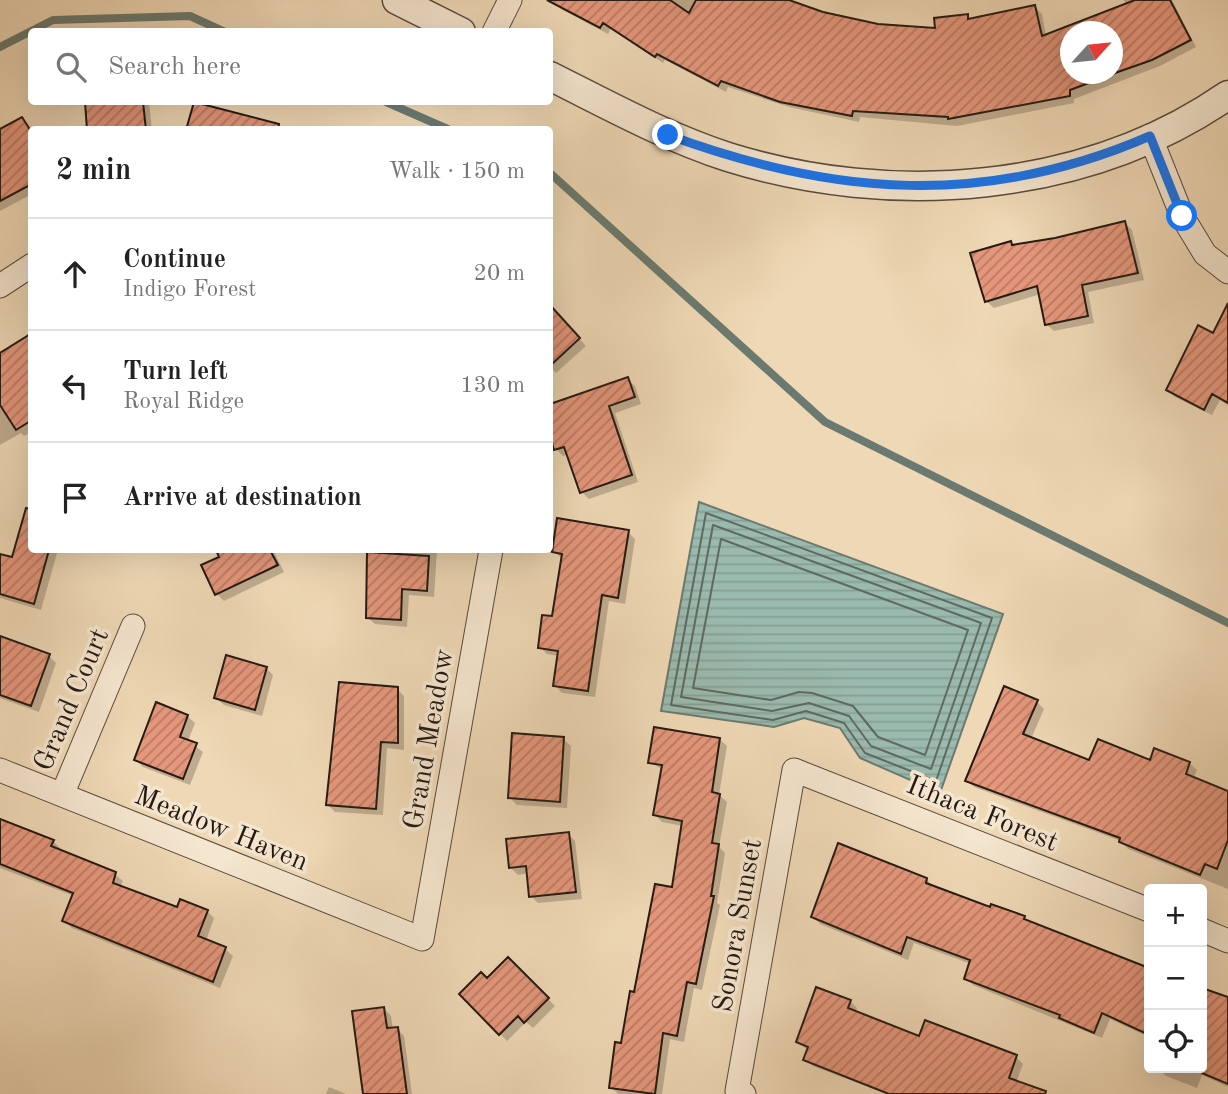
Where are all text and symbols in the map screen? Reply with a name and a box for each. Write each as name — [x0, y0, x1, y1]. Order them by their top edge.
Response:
north arrow — [1060, 21, 1123, 84]
search box — [28, 28, 553, 105]
icon: search — [52, 48, 90, 86]
text: Search here — [108, 54, 241, 80]
route end — [652, 119, 683, 150]
text: 2 min — [56, 156, 131, 186]
text: Walk · 150 m — [389, 160, 525, 183]
route start — [1166, 200, 1197, 231]
text: Continue — [123, 247, 226, 273]
icon: ahead — [56, 255, 94, 293]
text: 20 m — [474, 262, 525, 285]
text: Indigo Forest — [123, 278, 256, 301]
text: Turn left — [123, 359, 228, 385]
icon: left — [56, 367, 94, 405]
text: 130 m — [460, 374, 525, 397]
text: Royal Ridge — [123, 390, 244, 413]
icon: arrive — [56, 479, 94, 517]
text: Arrive at destination — [123, 485, 362, 511]
street label: Grand Court — [30, 625, 115, 776]
street label: Grand Meadow — [400, 647, 460, 832]
street label: Ithaca Forest — [902, 772, 1062, 858]
street label: Meadow Haven — [130, 782, 312, 877]
street label: Sonora Sunset — [710, 837, 768, 1014]
map controls — [1144, 884, 1207, 1073]
button: + — [1144, 884, 1207, 947]
button: − — [1144, 947, 1207, 1010]
button: locate — [1144, 1010, 1207, 1073]

